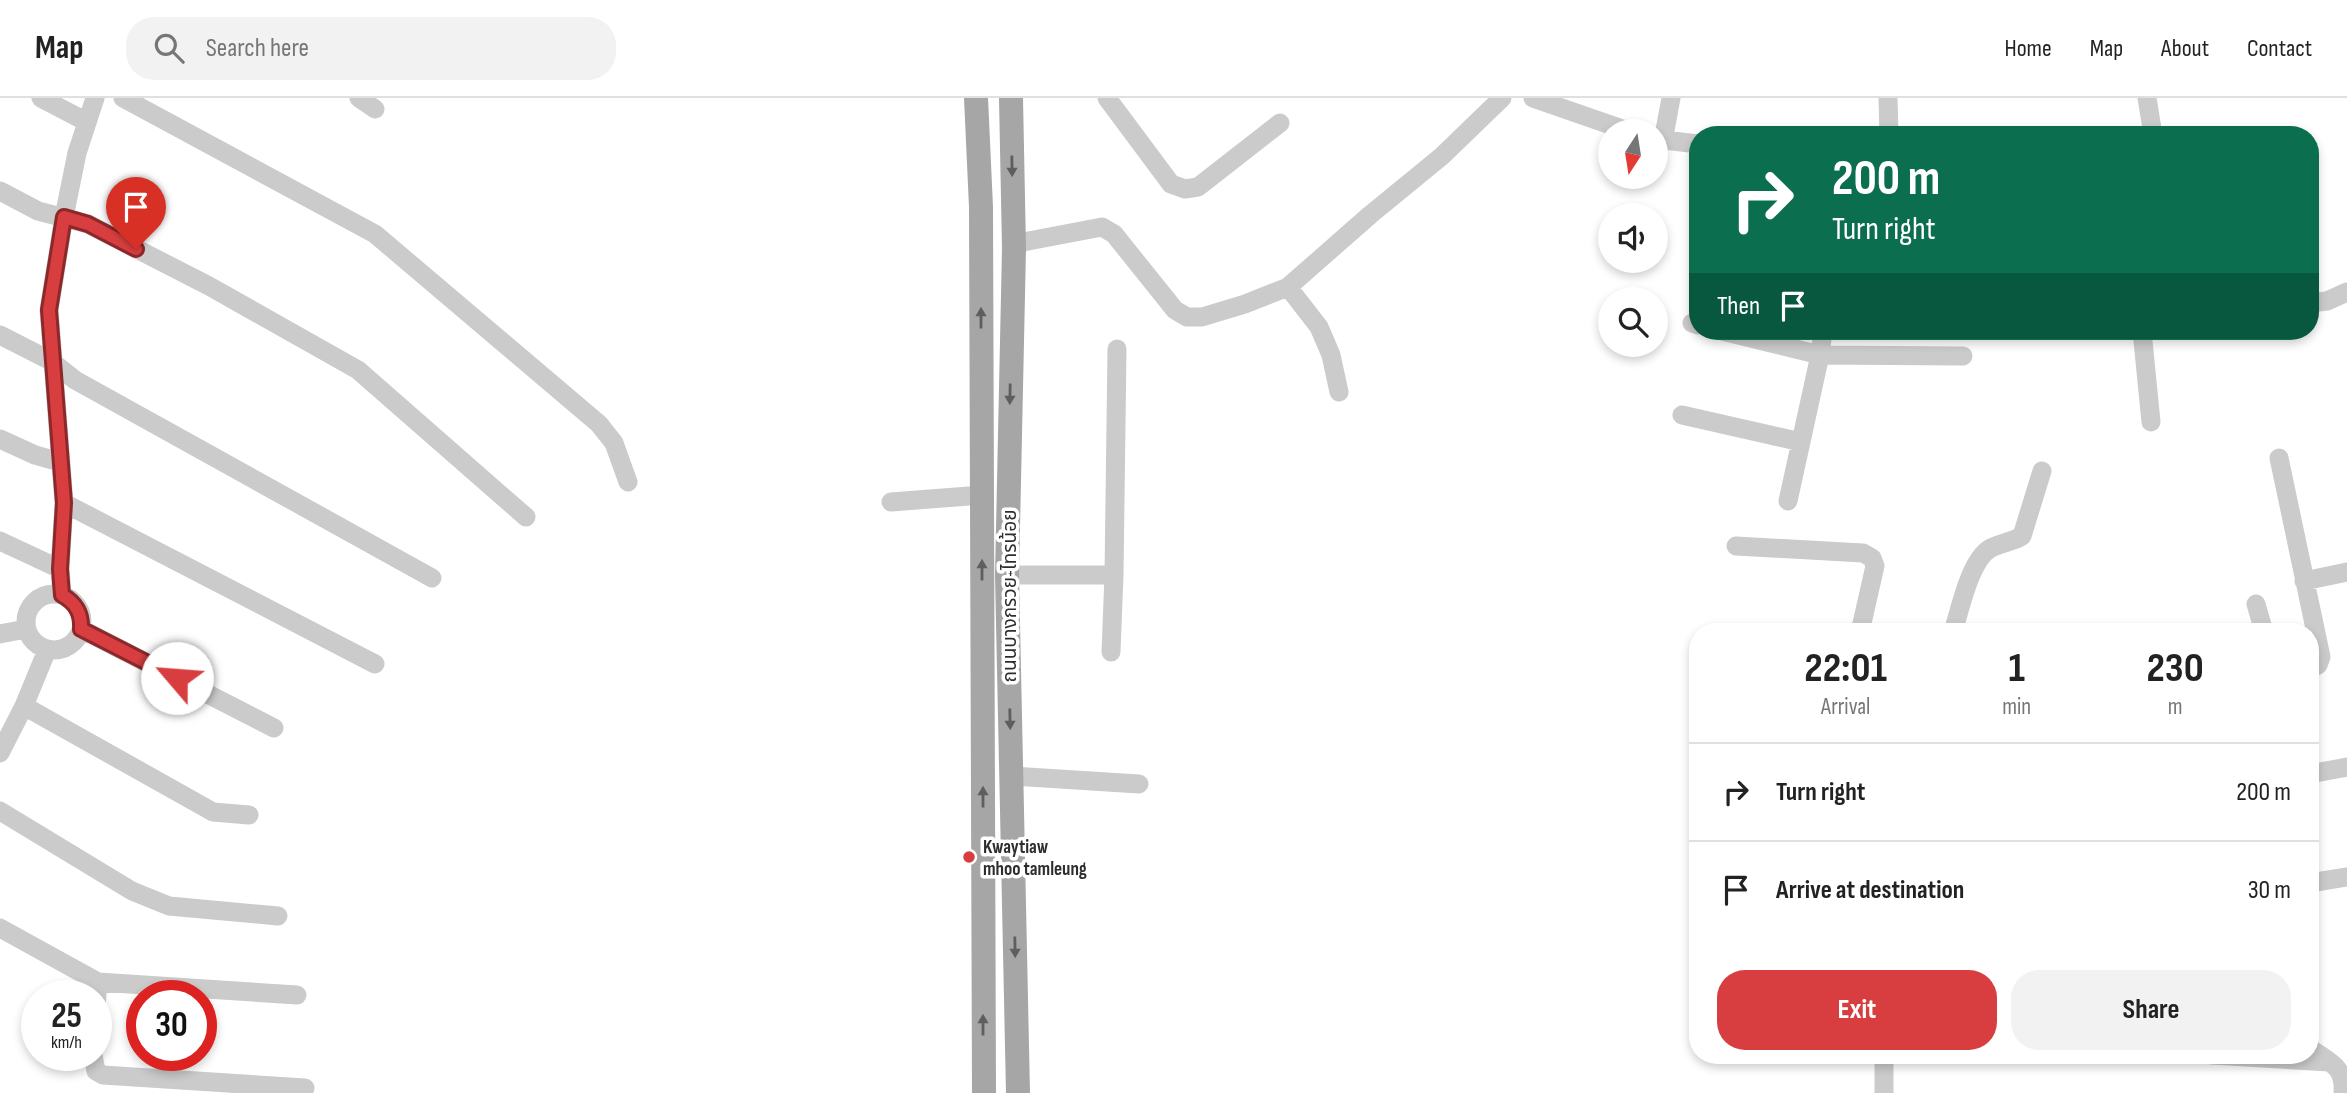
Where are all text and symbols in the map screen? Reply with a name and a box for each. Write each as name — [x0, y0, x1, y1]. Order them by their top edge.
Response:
search box — [126, 17, 616, 80]
text: Map — [35, 28, 84, 68]
icon: search — [150, 29, 188, 67]
text: Search here — [206, 33, 309, 64]
text: Home — [2004, 34, 2052, 63]
text: Map — [2090, 34, 2123, 63]
text: About — [2161, 34, 2209, 63]
text: Contact — [2247, 34, 2312, 63]
north arrow — [1598, 119, 1668, 189]
map controls — [1598, 119, 1668, 357]
text: 200 m — [1832, 150, 1940, 209]
icon: right — [1717, 154, 1808, 245]
one-way arrow — [1006, 155, 1018, 177]
pin — [106, 177, 166, 249]
icon: arrive — [117, 188, 155, 226]
button: sound — [1598, 203, 1668, 273]
text: Turn right — [1832, 210, 1936, 249]
button: search — [1598, 287, 1668, 357]
icon: arrive — [1774, 287, 1812, 325]
text: Then — [1717, 291, 1760, 322]
one-way arrow — [975, 307, 987, 329]
one-way arrow — [1005, 383, 1016, 405]
street label: ถนนบางกรวย-ไทรน้อย — [998, 510, 1022, 682]
one-way arrow — [976, 559, 988, 581]
position arrow — [140, 641, 214, 715]
text: 22:01 — [1804, 643, 1887, 694]
text: 1 — [2008, 643, 2025, 694]
text: 230 — [2146, 643, 2204, 694]
text: Arrival — [1821, 693, 1870, 721]
text: min — [2002, 693, 2031, 721]
text: m — [2168, 693, 2182, 721]
one-way arrow — [1004, 708, 1016, 730]
icon: right — [1717, 773, 1755, 811]
text: Turn right — [1776, 777, 1865, 808]
text: 200 m — [2236, 777, 2291, 808]
one-way arrow — [977, 786, 989, 808]
place label: Kwaytiaw mhoo tamleung — [983, 836, 1087, 881]
marker: Kwaytiaw mhoo tamleung — [961, 849, 977, 865]
icon: arrive — [1717, 871, 1755, 909]
text: Arrive at destination — [1776, 875, 1964, 906]
text: 30 m — [2248, 875, 2291, 906]
one-way arrow — [1009, 936, 1021, 958]
button: Exit — [1717, 970, 1997, 1050]
button: Share — [2011, 970, 2291, 1050]
speed limit sign: 30 — [126, 980, 217, 1071]
text: 25 — [51, 995, 82, 1038]
one-way arrow — [978, 1014, 989, 1036]
text: km/h — [51, 1032, 82, 1053]

